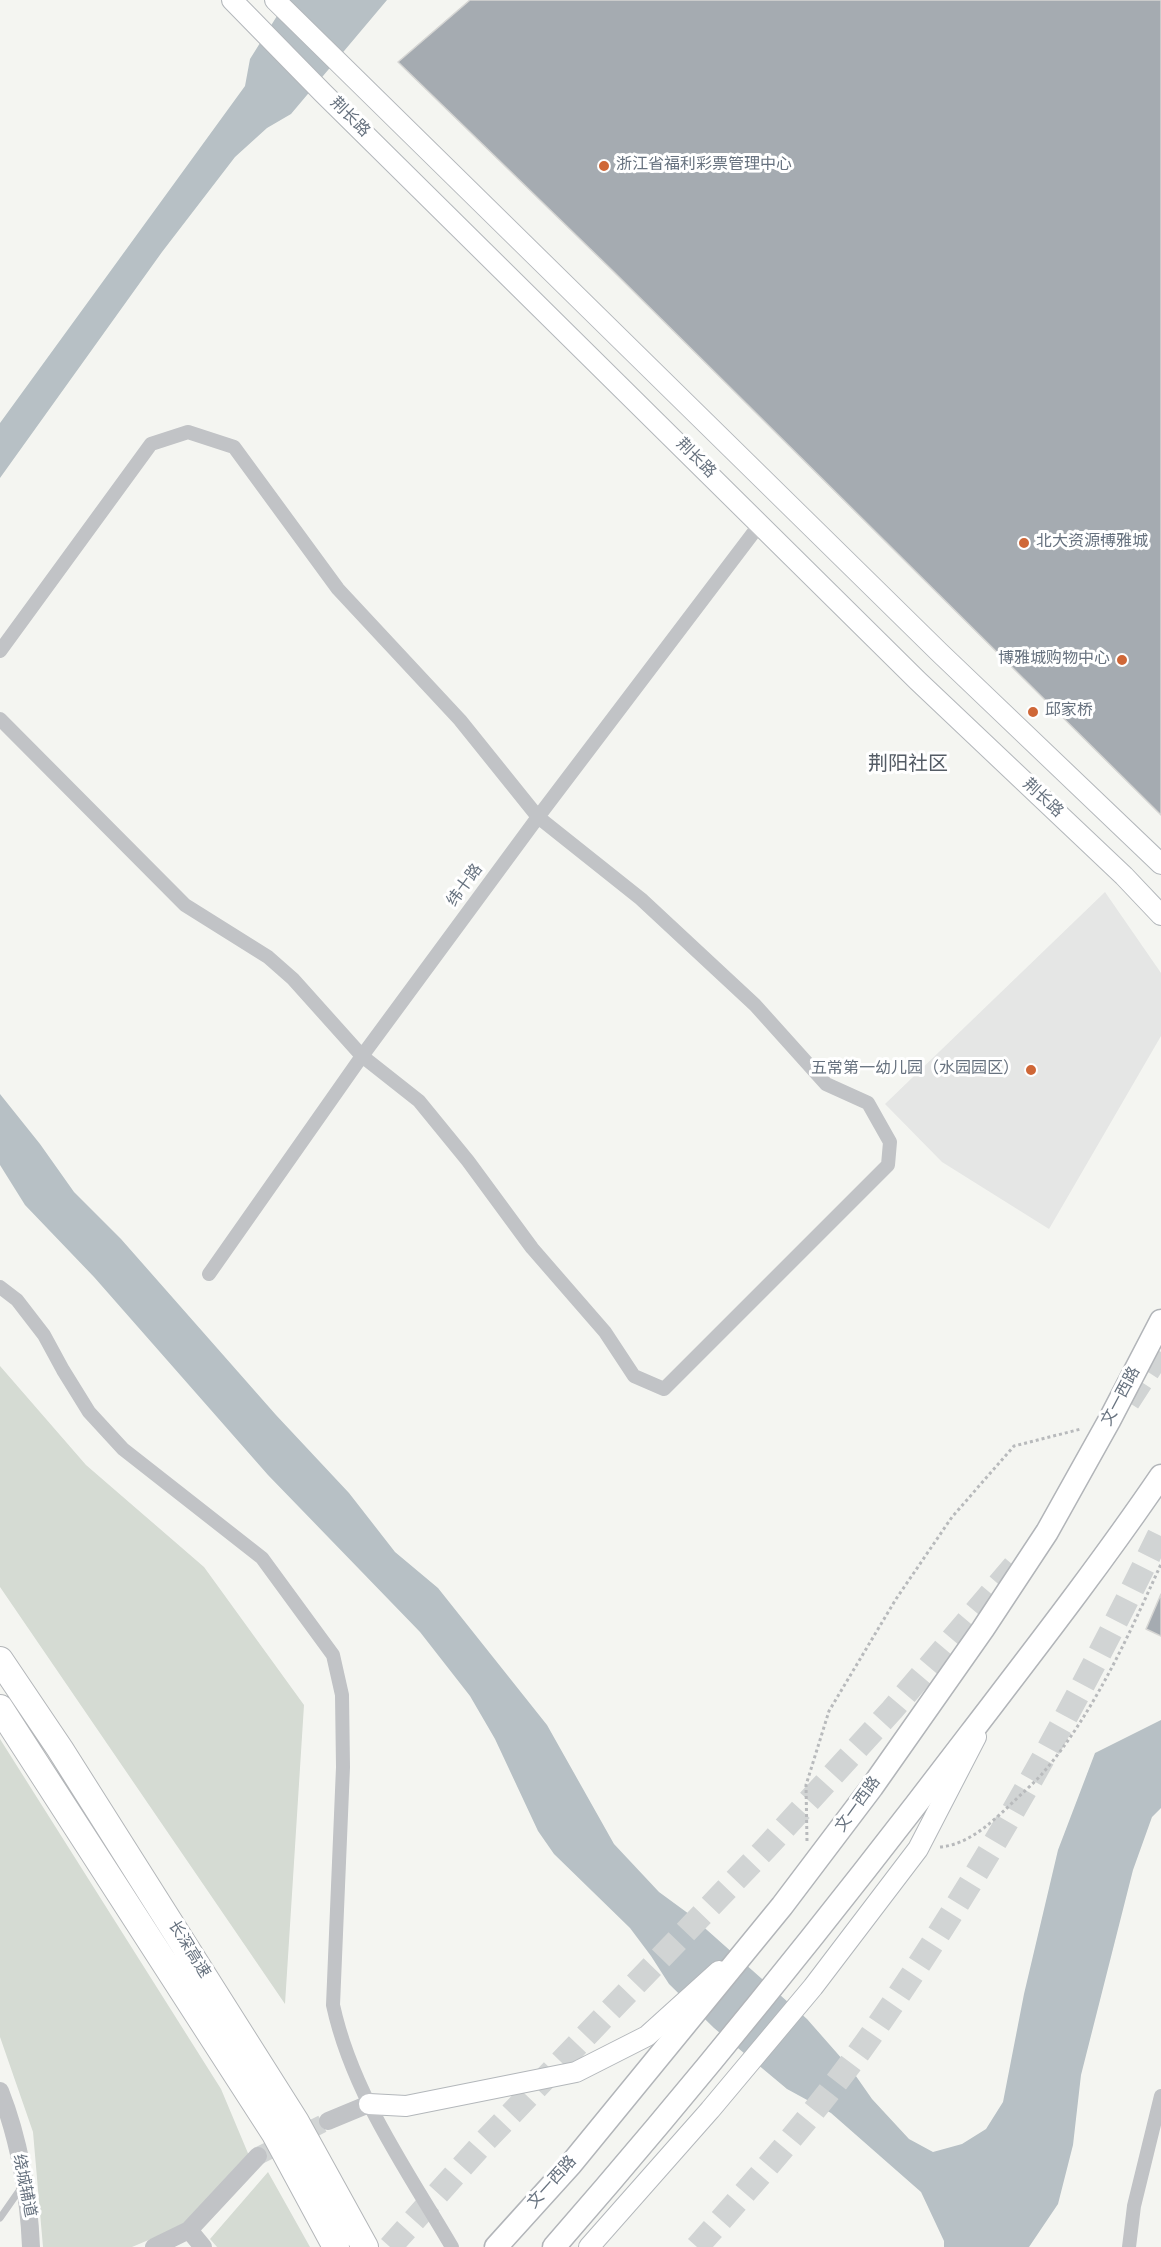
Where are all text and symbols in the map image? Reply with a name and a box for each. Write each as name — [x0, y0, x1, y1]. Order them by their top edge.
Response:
street label: 荆长路 — [325, 94, 373, 142]
place label: 浙江省福利彩票管理中心 — [616, 156, 792, 176]
marker: 浙江省福利彩票管理中心 — [597, 159, 611, 173]
street label: 荆长路 — [671, 435, 719, 483]
place label: 北大资源·博雅城 — [1036, 533, 1148, 553]
marker: 北大资源·博雅城 — [1017, 536, 1031, 550]
place label: 博雅城购物中心 — [998, 650, 1110, 670]
marker: 博雅城购物中心 — [1115, 653, 1129, 667]
place label: 邱家桥 — [1045, 702, 1093, 722]
marker: 邱家桥 — [1026, 705, 1040, 719]
district label: 荆阳社区 — [868, 754, 948, 778]
street label: 荆长路 — [1018, 776, 1066, 822]
street label: 纬十路 — [444, 861, 488, 911]
place label: 五常第一幼儿园（水园园区） — [811, 1060, 1019, 1080]
marker: 五常第一幼儿园（水园园区） — [1024, 1063, 1038, 1077]
street label: 文一西路 — [1099, 1364, 1145, 1430]
street label: 文一西路 — [832, 1773, 886, 1837]
street label: 长深高速 — [163, 1918, 213, 1982]
street label: 绕城辅道 — [7, 2153, 39, 2219]
street label: 文一西路 — [524, 2153, 582, 2213]

